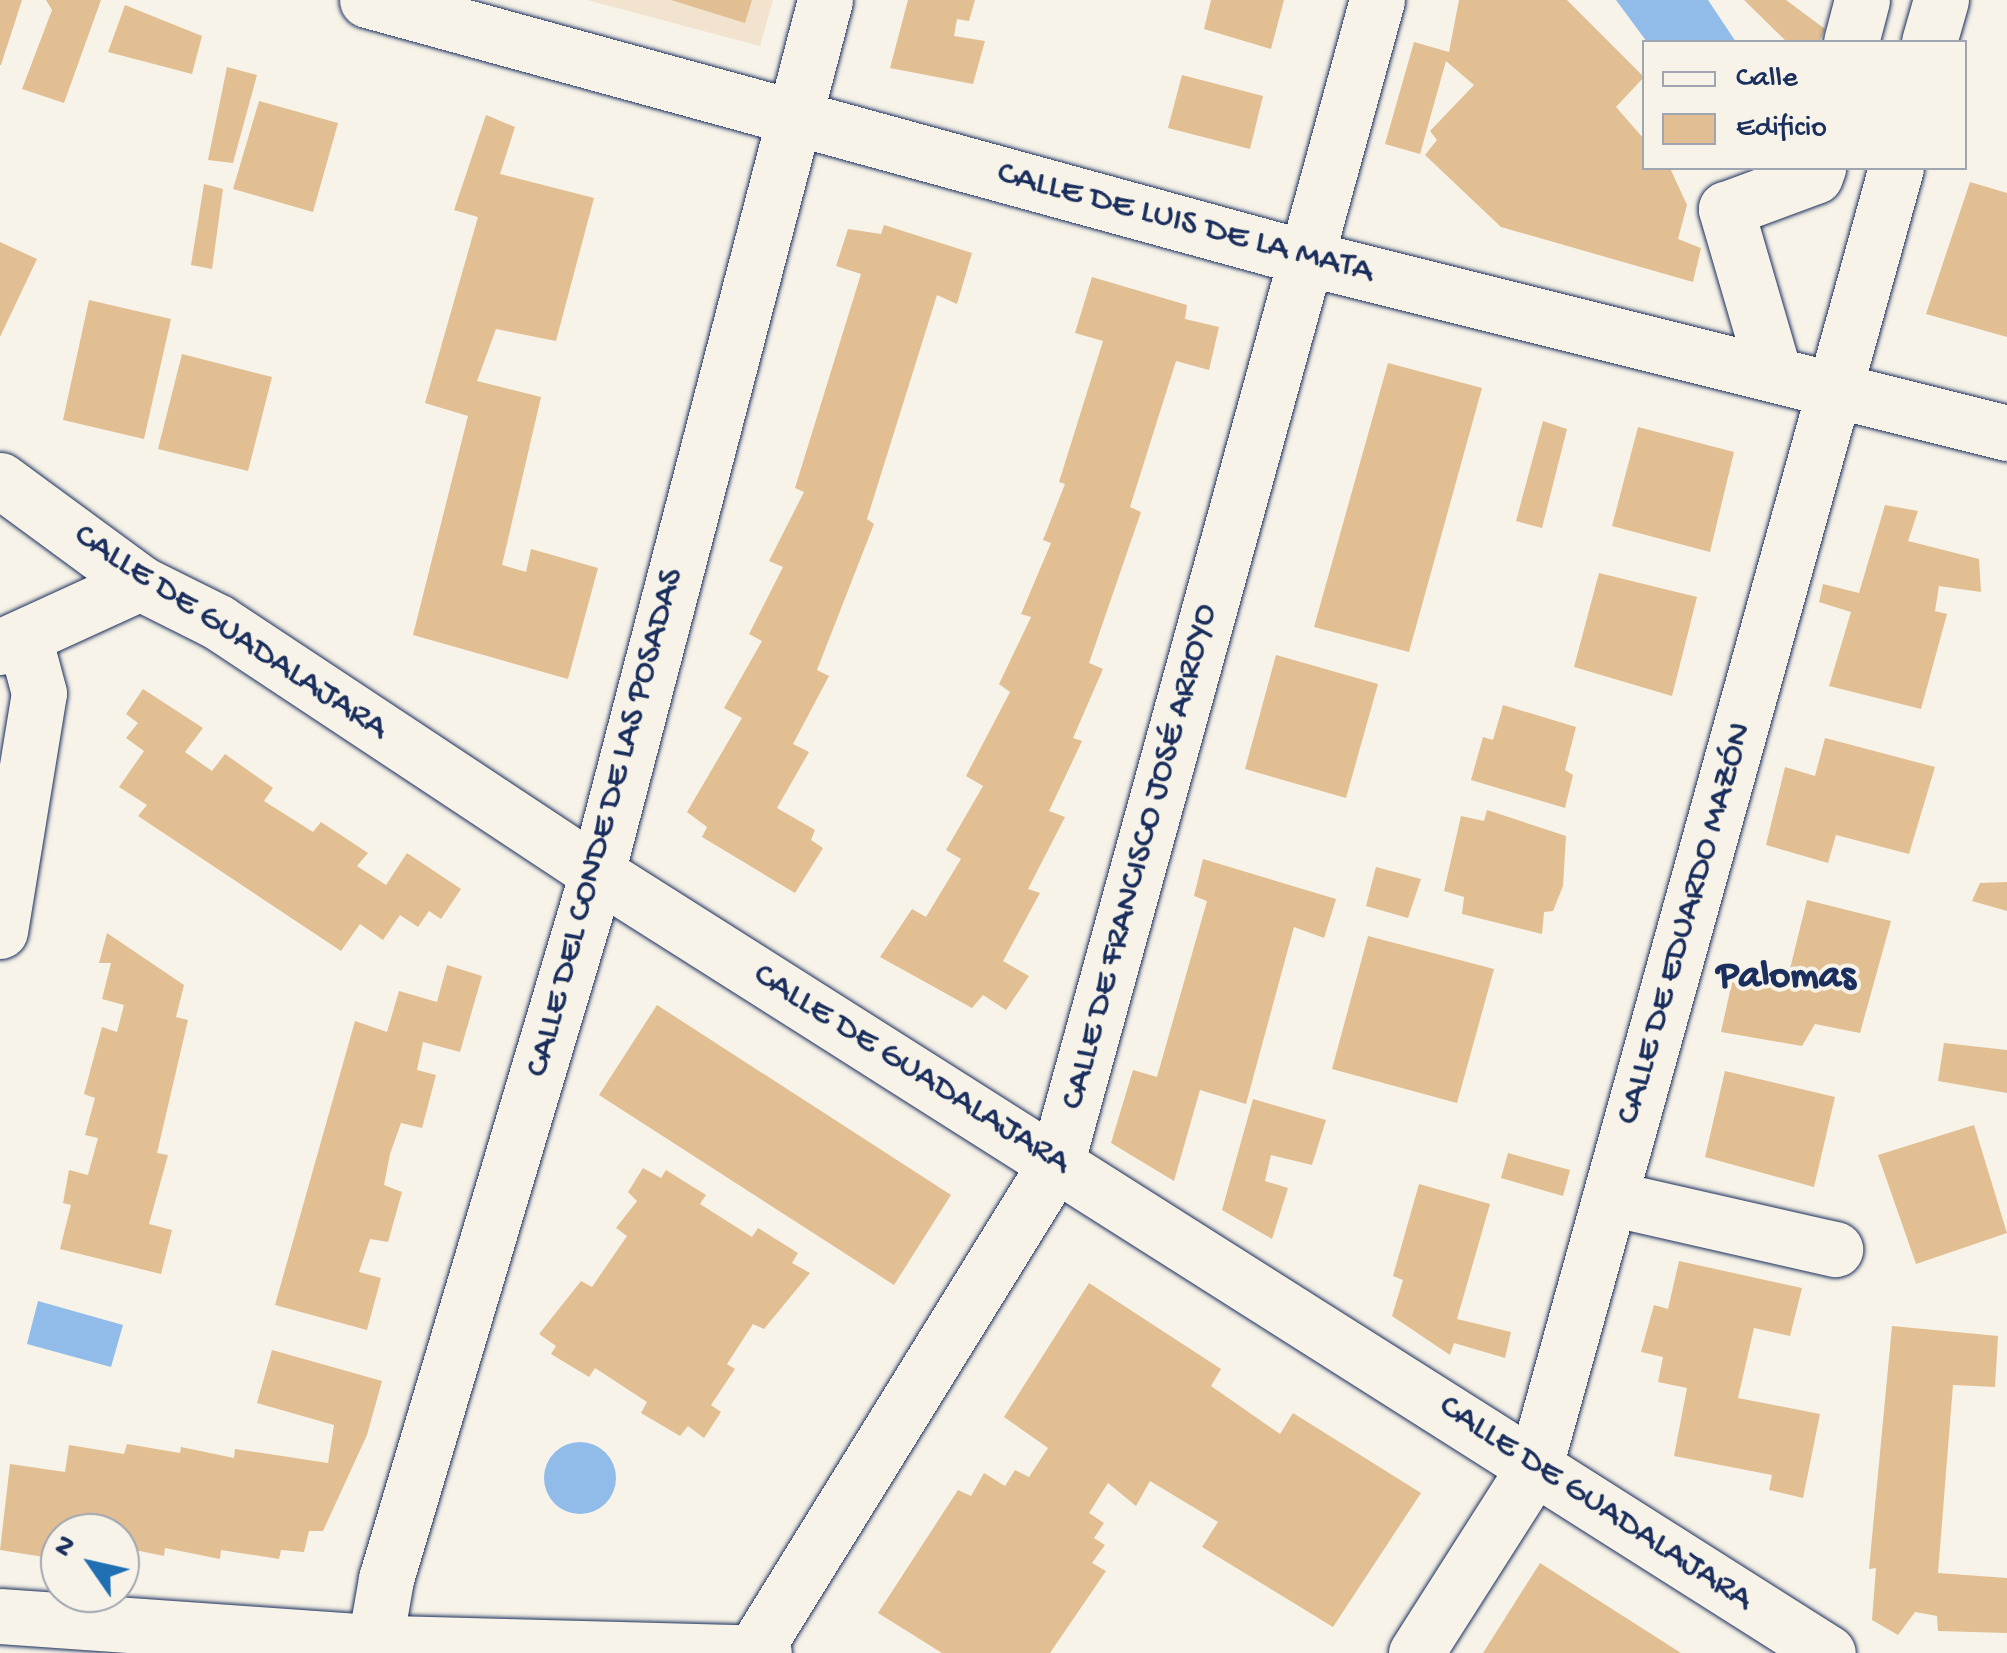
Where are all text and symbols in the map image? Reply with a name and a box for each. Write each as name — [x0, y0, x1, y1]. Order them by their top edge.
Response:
legend — [1642, 40, 1967, 170]
text: Calle — [1736, 62, 1798, 97]
text: Edificio — [1736, 112, 1827, 147]
street label: CALLE DE LUIS DE LA MATA — [992, 154, 1378, 294]
street label: CALLE DE GUADALAJARA — [65, 516, 395, 750]
street label: CALLE DEL CONDE DE LAS POSADAS — [518, 564, 694, 1082]
street label: CALLE DE FRANCISCO JOSÉ ARROYO — [1053, 600, 1229, 1114]
street label: CALLE DE EDUARDO MAZÓN — [1609, 718, 1763, 1130]
district label: Palomas — [1716, 954, 1856, 1002]
street label: CALLE DE GUADALAJARA — [745, 955, 1077, 1185]
street label: CALLE DE GUADALAJARA — [1430, 1387, 1760, 1621]
north arrow — [40, 1513, 140, 1613]
text: N — [48, 1530, 85, 1564]

